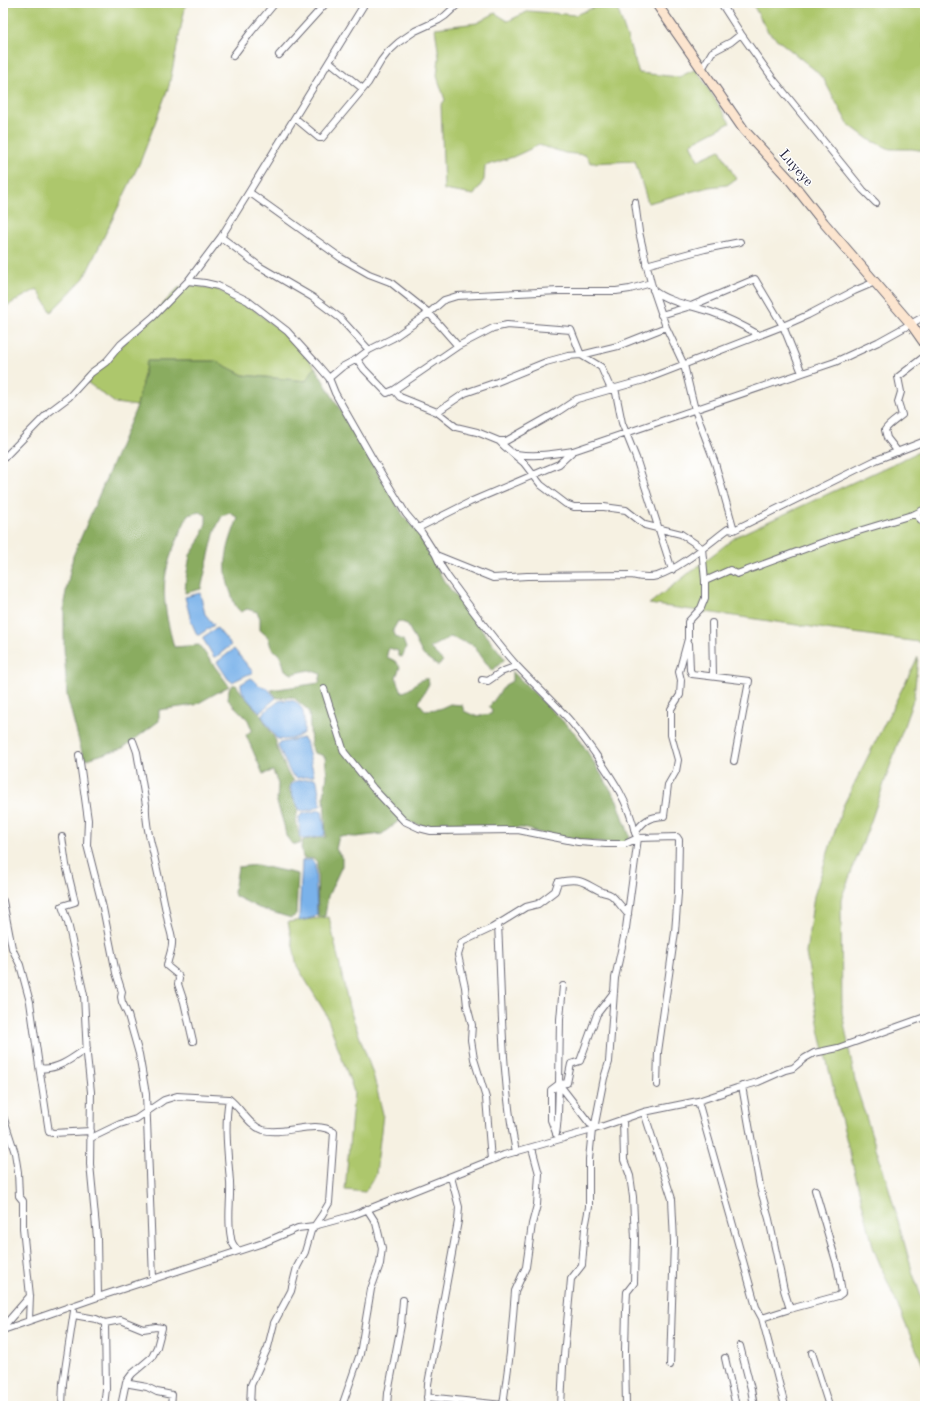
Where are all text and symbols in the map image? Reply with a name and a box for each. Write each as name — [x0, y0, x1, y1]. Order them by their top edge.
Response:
street label: Luyeye — [777, 147, 815, 189]

